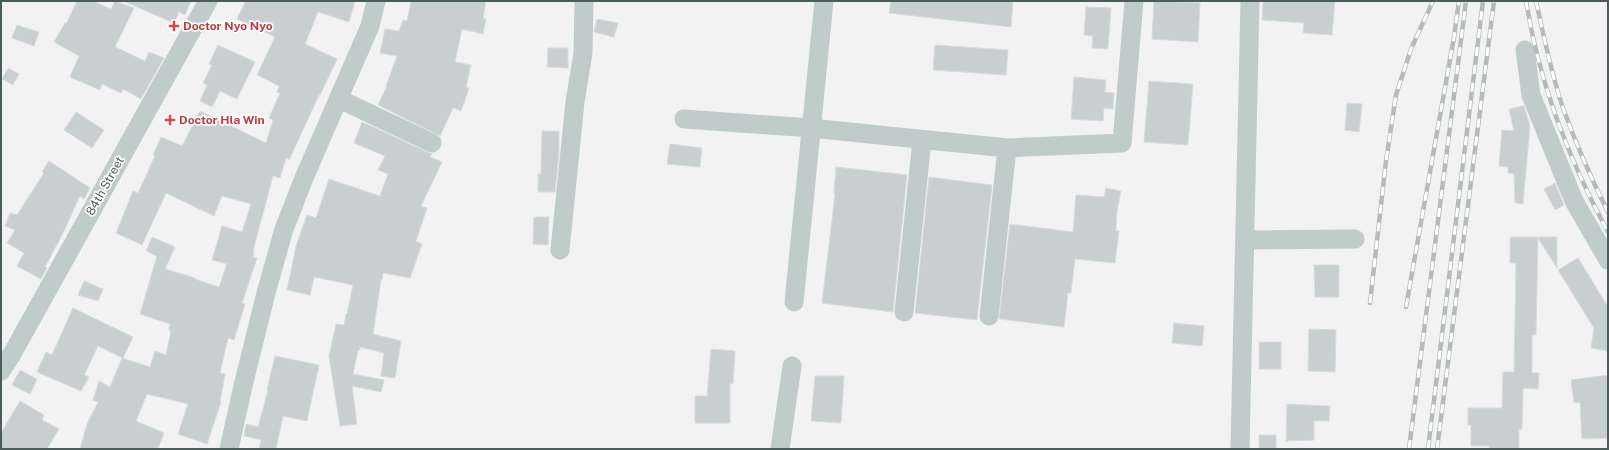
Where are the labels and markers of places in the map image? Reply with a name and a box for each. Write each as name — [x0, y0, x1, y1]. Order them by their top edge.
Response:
place label: Doctor Nyo Nyo — [183, 19, 273, 33]
marker: Doctor Nyo Nyo — [168, 20, 180, 32]
place label: Doctor Hla Win — [179, 113, 265, 127]
marker: Doctor Hla Win — [164, 114, 176, 126]

